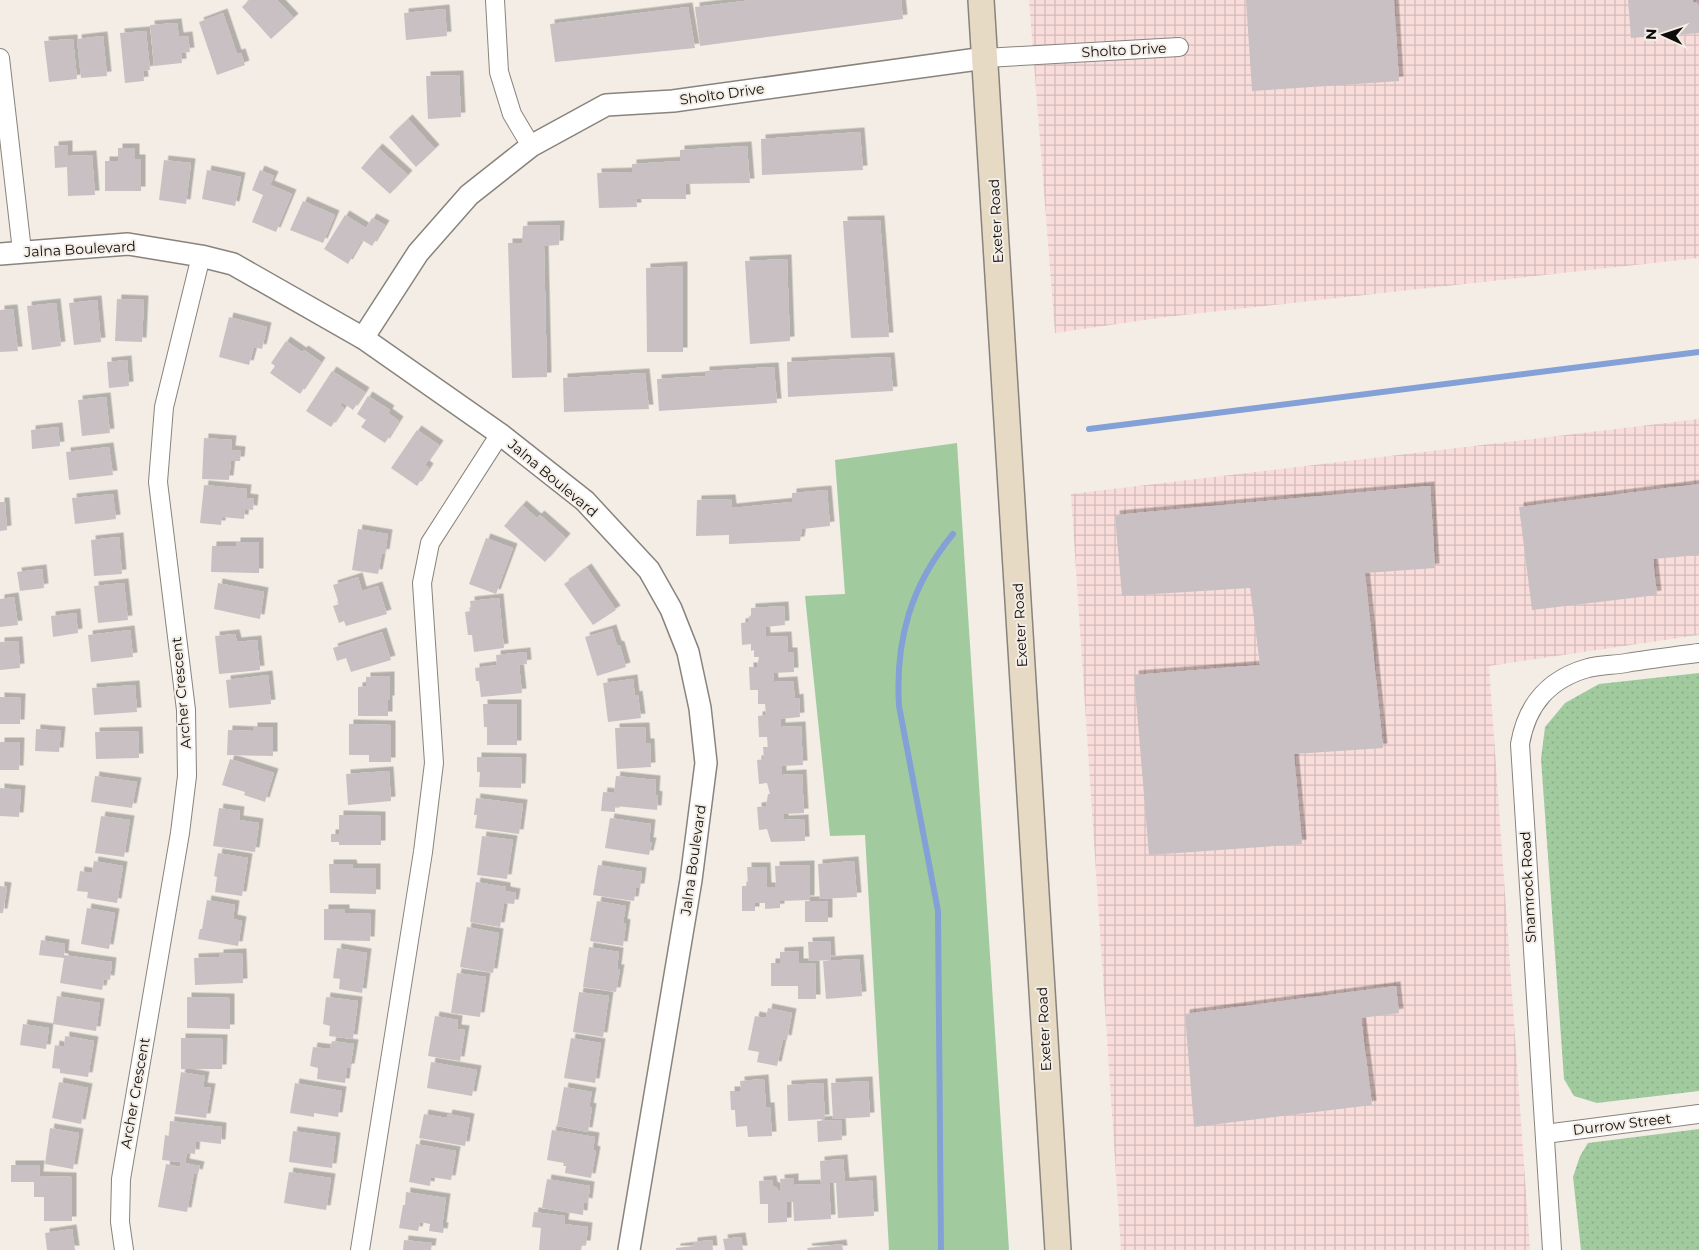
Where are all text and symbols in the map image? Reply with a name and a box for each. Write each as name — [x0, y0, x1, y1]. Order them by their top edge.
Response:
north arrow — [1639, 10, 1689, 60]
text: N — [1642, 28, 1660, 40]
street label: Sholto Drive — [1081, 39, 1167, 61]
street label: Sholto Drive — [679, 79, 765, 109]
street label: Exeter Road — [985, 178, 1007, 264]
street label: Jalna Boulevard — [23, 237, 136, 261]
street label: Jalna Boulevard — [504, 435, 602, 521]
street label: Exeter Road — [1009, 582, 1031, 668]
street label: Archer Crescent — [167, 636, 195, 750]
street label: Jalna Boulevard — [676, 803, 710, 918]
street label: Shamrock Road — [1516, 831, 1540, 943]
street label: Exeter Road — [1033, 986, 1055, 1072]
street label: Archer Crescent — [116, 1036, 154, 1150]
street label: Durrow Street — [1572, 1109, 1672, 1139]

